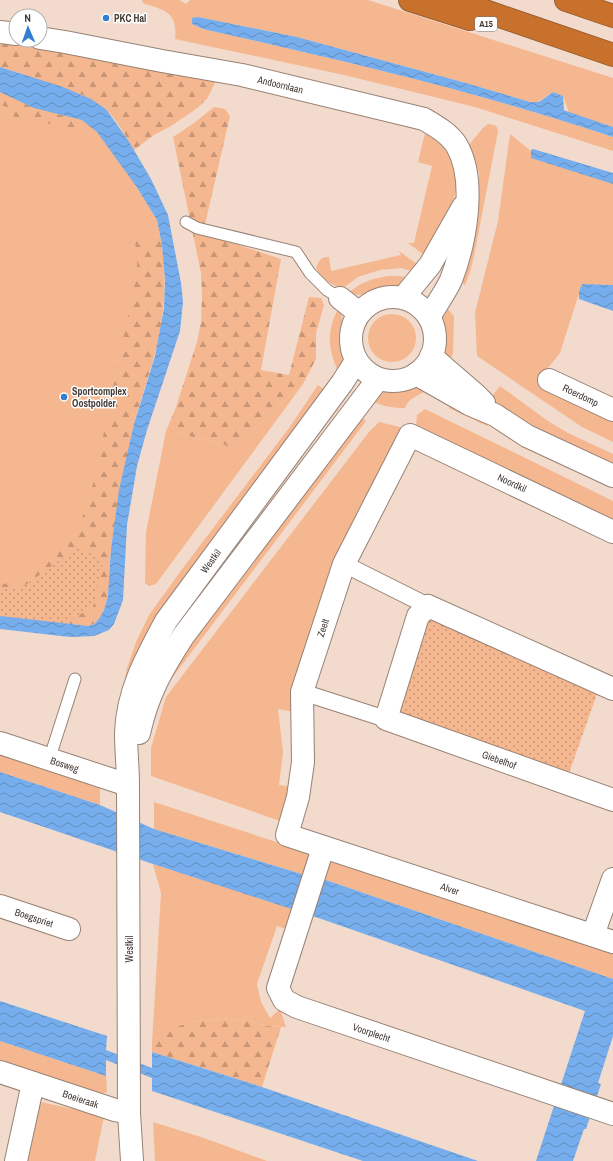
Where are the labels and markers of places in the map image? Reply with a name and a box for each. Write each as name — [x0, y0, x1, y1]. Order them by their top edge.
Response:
place label: PKC Hal — [114, 12, 146, 25]
marker: PKC Hal — [101, 13, 111, 23]
place label: Sportcomplex Oostpolder — [72, 385, 127, 410]
marker: Sportcomplex Oostpolder — [59, 392, 69, 402]

